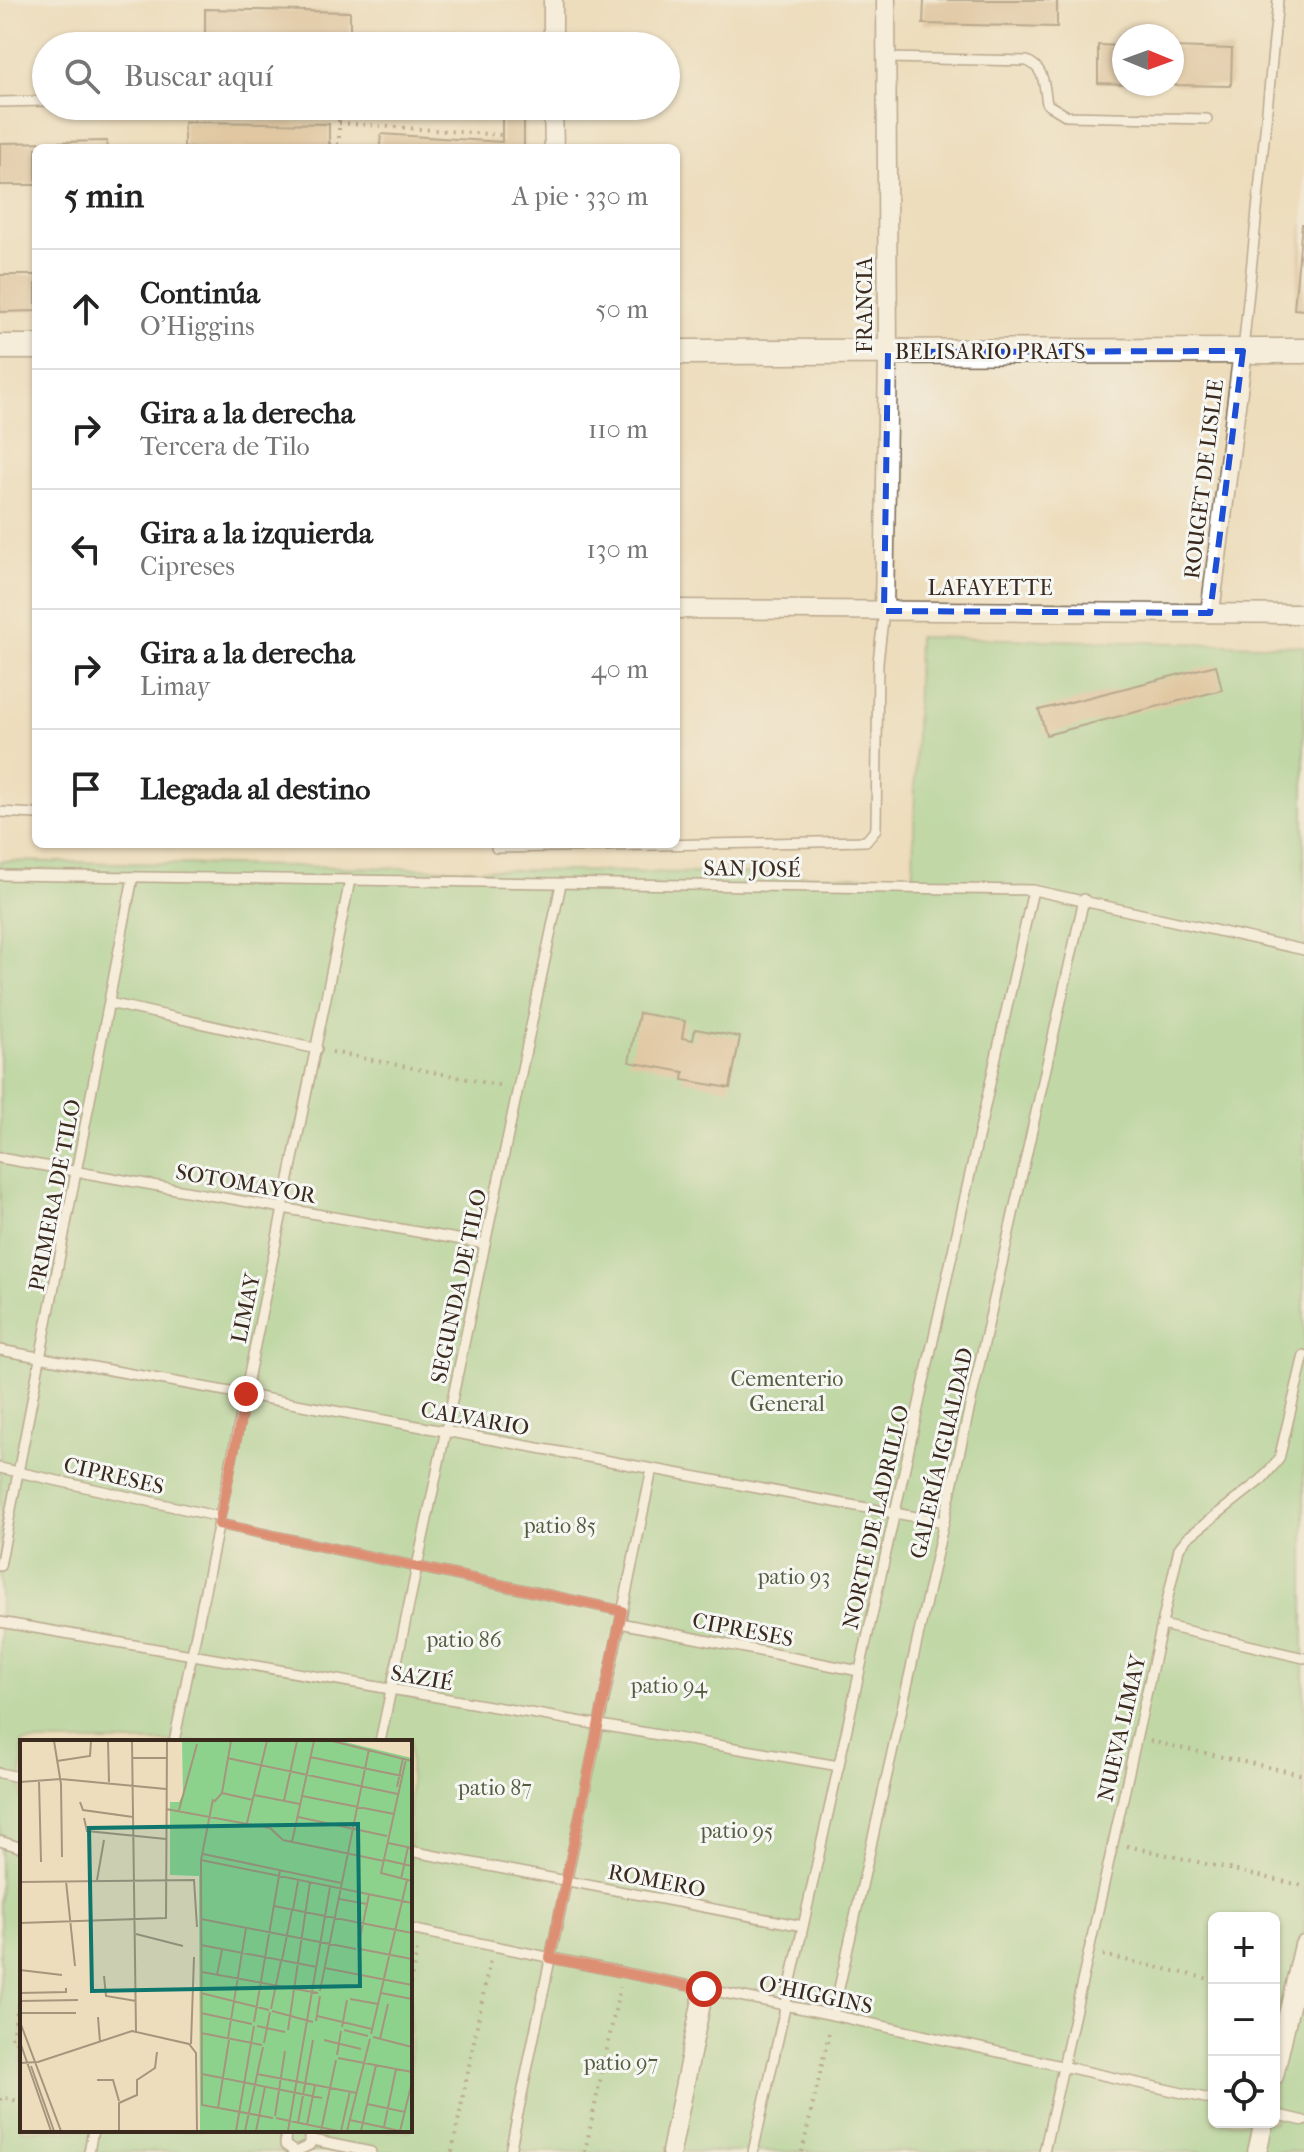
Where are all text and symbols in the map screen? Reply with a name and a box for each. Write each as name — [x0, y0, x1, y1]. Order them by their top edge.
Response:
north arrow — [1112, 24, 1184, 96]
search box — [32, 32, 680, 120]
icon: search — [60, 54, 104, 98]
text: Buscar aquí — [124, 59, 273, 94]
text: 5 min — [64, 176, 144, 216]
text: A pie · 330 m — [512, 181, 648, 212]
street label: FRANCIA — [852, 256, 878, 353]
text: Continúa — [140, 276, 260, 311]
icon: ahead — [64, 287, 108, 331]
text: 50 m — [595, 294, 648, 325]
text: O'Higgins — [140, 311, 255, 342]
street label: BELISARIO PRATS — [895, 339, 1085, 365]
street label: ROUGET DE LISLIE — [1179, 378, 1229, 580]
text: Gira a la derecha — [140, 396, 355, 431]
icon: right — [64, 407, 108, 451]
text: 110 m — [588, 414, 648, 445]
text: Tercera de Tilo — [140, 431, 310, 462]
text: Gira a la izquierda — [140, 516, 373, 551]
icon: left — [64, 527, 108, 571]
text: 130 m — [587, 534, 648, 565]
text: Cipreses — [140, 551, 235, 582]
street label: LAFAYETTE — [927, 575, 1053, 601]
text: Gira a la derecha — [140, 636, 355, 671]
icon: right — [64, 647, 108, 691]
text: 40 m — [591, 654, 648, 685]
text: Limay — [140, 671, 210, 702]
icon: arrive — [64, 767, 108, 811]
text: Llegada al destino — [140, 772, 370, 807]
street label: SAN JOSÉ — [703, 854, 801, 883]
street label: PRIMERA DE TILO — [24, 1097, 86, 1293]
street label: SOTOMAYOR — [174, 1159, 319, 1209]
street label: SEGUNDA DE TILO — [426, 1187, 492, 1386]
street label: LIMAY — [226, 1270, 266, 1345]
street label: GALERÍA IGUALDAD — [904, 1345, 979, 1561]
park label: Cementerio General — [731, 1366, 843, 1417]
route end — [228, 1376, 264, 1412]
street label: CALVARIO — [419, 1397, 531, 1441]
street label: NORTE DE LADRILLO — [838, 1403, 914, 1632]
street label: CIPRESES — [61, 1452, 166, 1500]
park label: patio 85 — [523, 1513, 596, 1539]
park label: patio 93 — [757, 1564, 830, 1590]
street label: CIPRESES — [690, 1607, 795, 1652]
park label: patio 86 — [425, 1627, 502, 1653]
street label: NUEVA LIMAY — [1092, 1651, 1152, 1804]
street label: SAZIÉ — [389, 1659, 455, 1696]
park label: patio 94 — [630, 1673, 708, 1699]
inset map — [20, 1740, 412, 2132]
park label: patio 87 — [457, 1775, 532, 1801]
park label: patio 95 — [699, 1818, 774, 1844]
street label: ROMERO — [606, 1859, 708, 1903]
map controls — [1208, 1912, 1280, 2128]
button: + — [1208, 1912, 1280, 1984]
street label: O'HIGGINS — [757, 1970, 875, 2020]
route start — [686, 1971, 722, 2007]
button: − — [1208, 1984, 1280, 2056]
park label: patio 97 — [583, 2050, 658, 2076]
button: locate — [1208, 2056, 1280, 2128]

